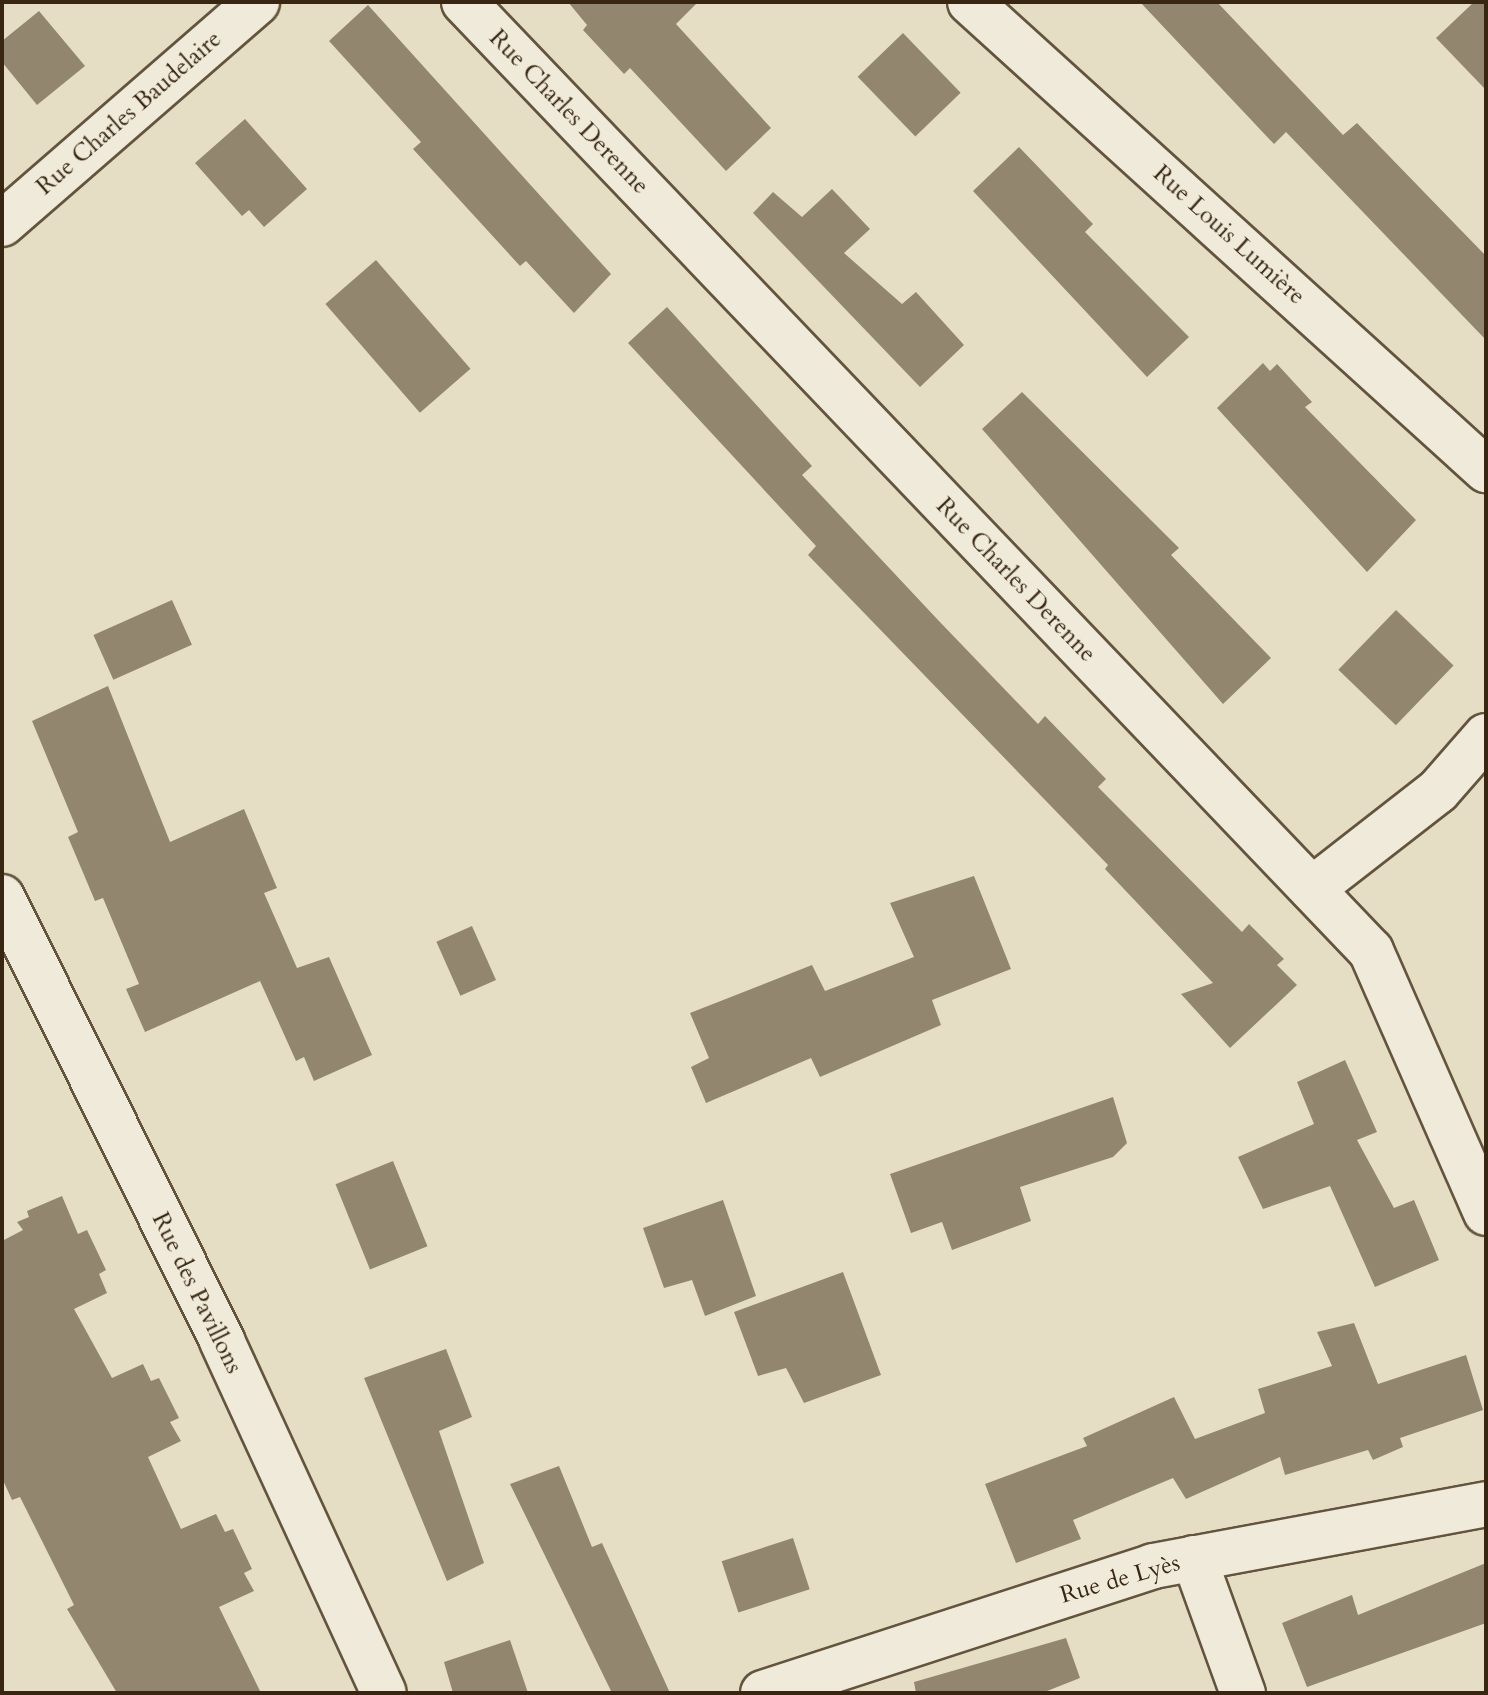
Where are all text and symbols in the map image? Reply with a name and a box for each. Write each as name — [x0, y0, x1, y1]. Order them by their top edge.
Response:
street label: Rue Charles Derenne — [483, 24, 655, 200]
street label: Rue Charles Baudelaire — [31, 25, 227, 201]
street label: Rue Louis Lumière — [1147, 159, 1311, 311]
street label: Rue Charles Derenne — [930, 492, 1102, 668]
street label: Rue des Pavillons — [146, 1208, 248, 1378]
street label: Rue de Lyès — [1057, 1548, 1183, 1610]

